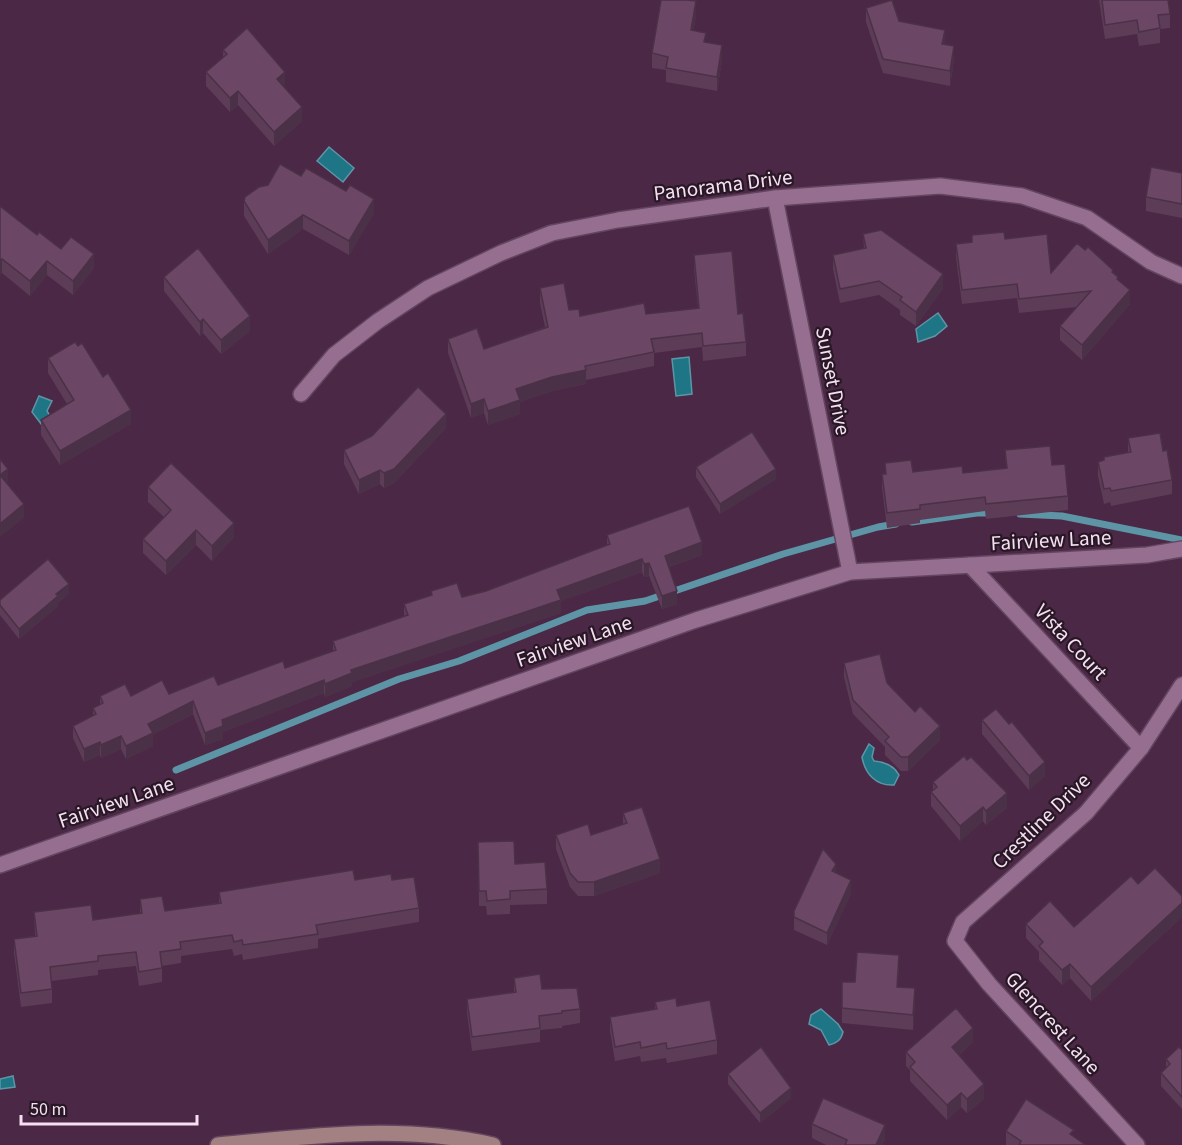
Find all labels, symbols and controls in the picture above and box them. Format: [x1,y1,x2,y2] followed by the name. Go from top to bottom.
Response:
[652,162,794,208] street label: Panorama Drive
[808,324,858,438] street label: Sunset Drive
[990,522,1112,558] street label: Fairview Lane
[1028,597,1114,687] street label: Vista Court
[512,607,636,675] street label: Fairview Lane
[985,766,1097,876] street label: Crestline Drive
[54,768,178,836] street label: Fairview Lane
[998,965,1108,1081] street label: Glencrest Lane
[21,1088,196,1126] scale bar
[30,1097,66,1122] text: 50 m

